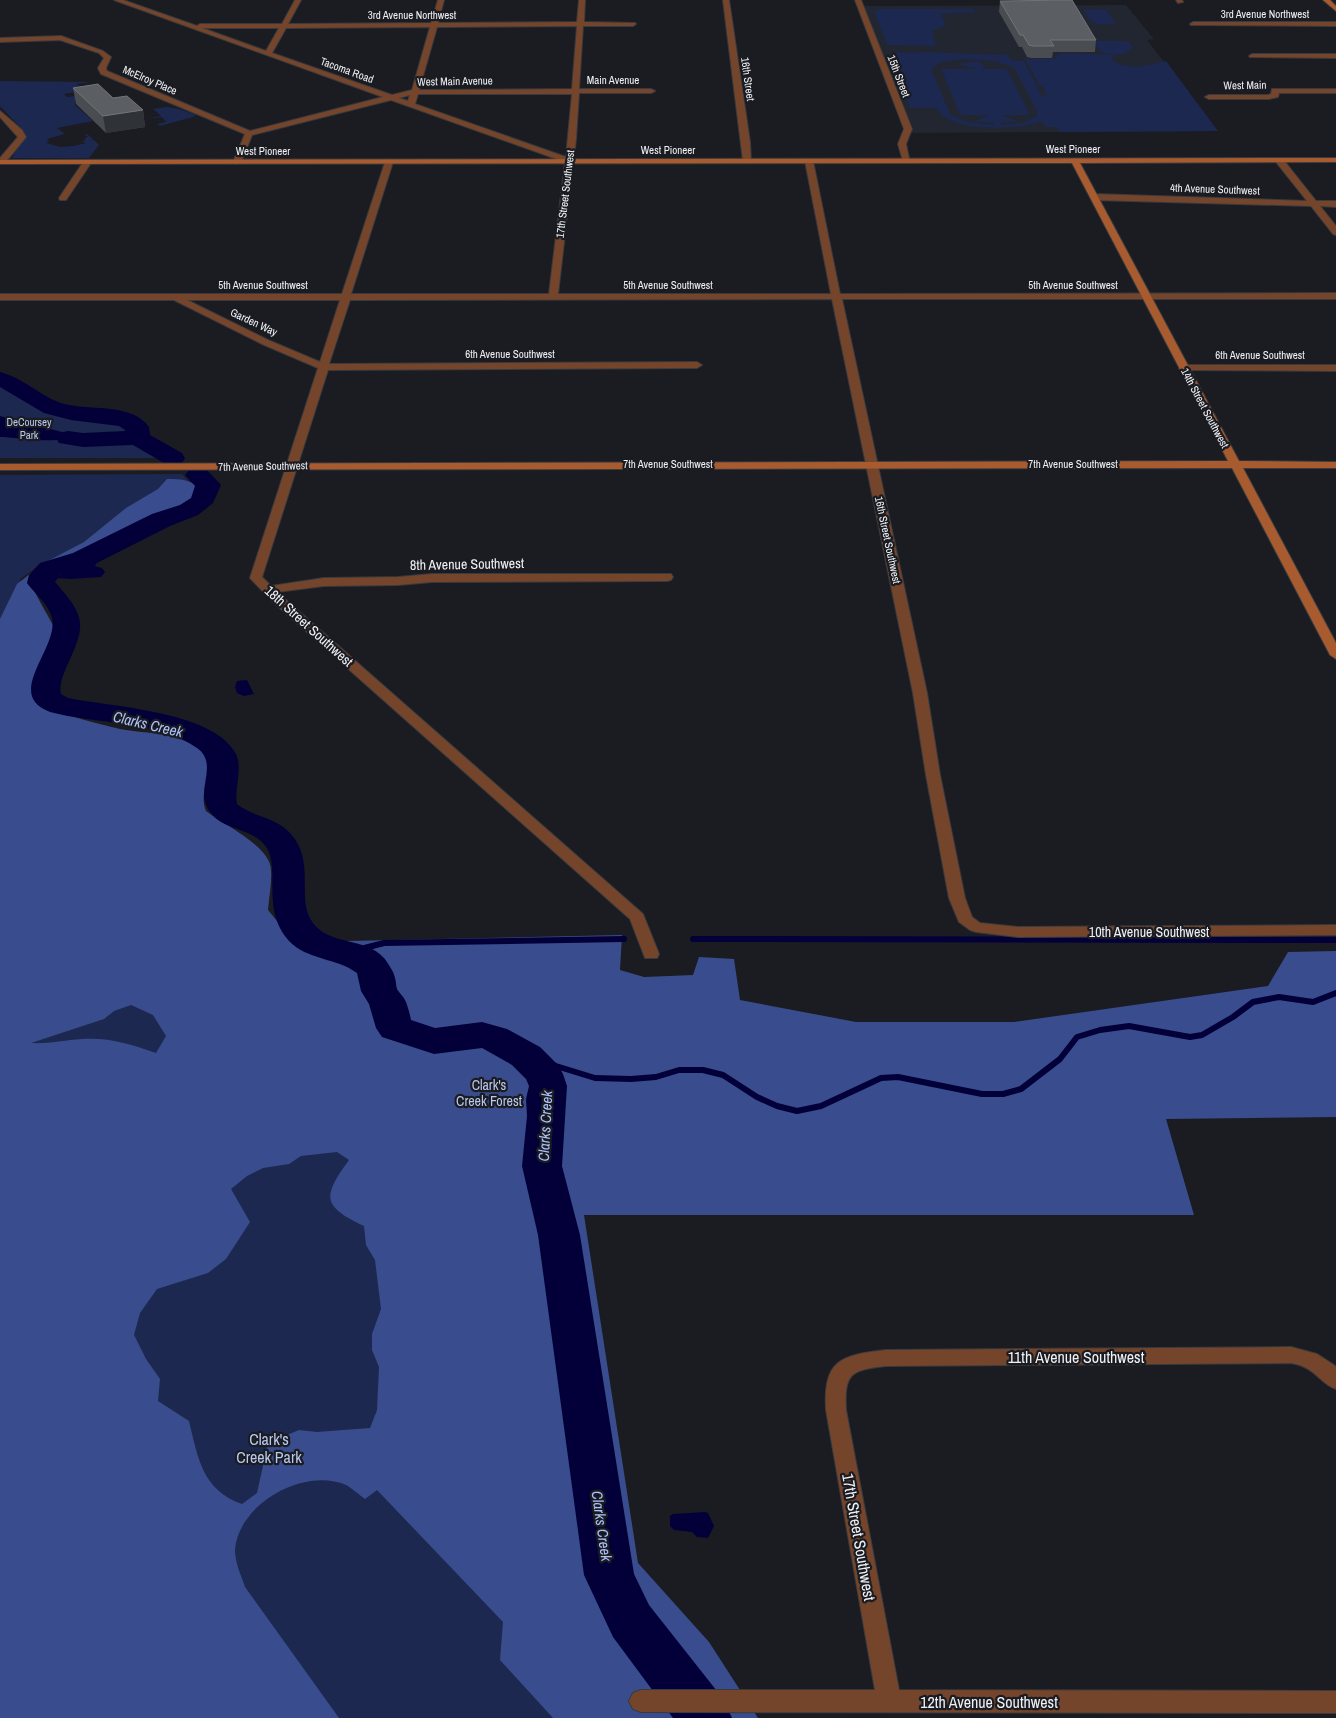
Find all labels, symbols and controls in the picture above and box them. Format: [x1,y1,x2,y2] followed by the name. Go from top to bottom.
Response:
[1221,7,1310,21] street label: 3rd Avenue Northwest
[368,8,457,22] street label: 3rd Avenue Northwest
[885,53,914,100] street label: 15th Street
[318,54,376,86] street label: Tacoma Road
[738,56,758,102] street label: 16th Street
[121,62,179,98] street label: McElroy Place
[417,73,493,89] street label: West Main Avenue
[587,73,639,87] street label: Main Avenue
[1223,78,1267,92] street label: West Main
[1046,142,1100,156] street label: West Pioneer
[641,143,695,157] street label: West Pioneer
[236,144,290,158] street label: West Pioneer
[553,149,577,239] street label: 17th Street Southwest
[1170,180,1261,198] street label: 4th Avenue Southwest
[218,278,308,292] street label: 5th Avenue Southwest
[623,278,713,292] street label: 5th Avenue Southwest
[1028,278,1118,292] street label: 5th Avenue Southwest
[228,305,280,339] street label: Garden Way
[465,347,555,361] street label: 6th Avenue Southwest
[1215,348,1305,362] street label: 6th Avenue Southwest
[1178,366,1232,451] street label: 14th Street Southwest
[6,415,52,442] park label: DeCoursey Park
[623,457,713,471] street label: 7th Avenue Southwest
[1028,457,1118,471] street label: 7th Avenue Southwest
[218,458,308,474] street label: 7th Avenue Southwest
[872,495,904,585] street label: 16th Street Southwest
[410,554,524,574] street label: 8th Avenue Southwest
[261,582,357,670] street label: 18th Street Southwest
[111,706,186,742] water label: Clarks Creek
[1089,923,1209,941] street label: 10th Avenue Southwest
[456,1076,522,1110] park label: Clark's Creek Forest
[533,1089,557,1162] water label: Clarks Creek
[1008,1346,1145,1368] street label: 11th Avenue Southwest
[236,1428,302,1468] park label: Clark's Creek Park
[837,1472,881,1603] street label: 17th Street Southwest
[587,1489,617,1563] water label: Clarks Creek
[920,1691,1058,1713] street label: 12th Avenue Southwest

